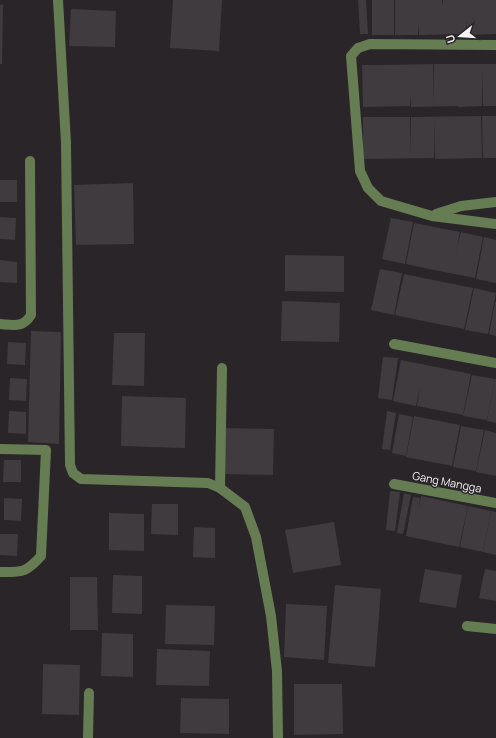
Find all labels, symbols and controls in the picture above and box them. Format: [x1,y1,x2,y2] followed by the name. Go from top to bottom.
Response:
[440,16,480,56] north arrow
[442,33,458,45] text: U
[411,467,483,496] street label: Gang Mangga

